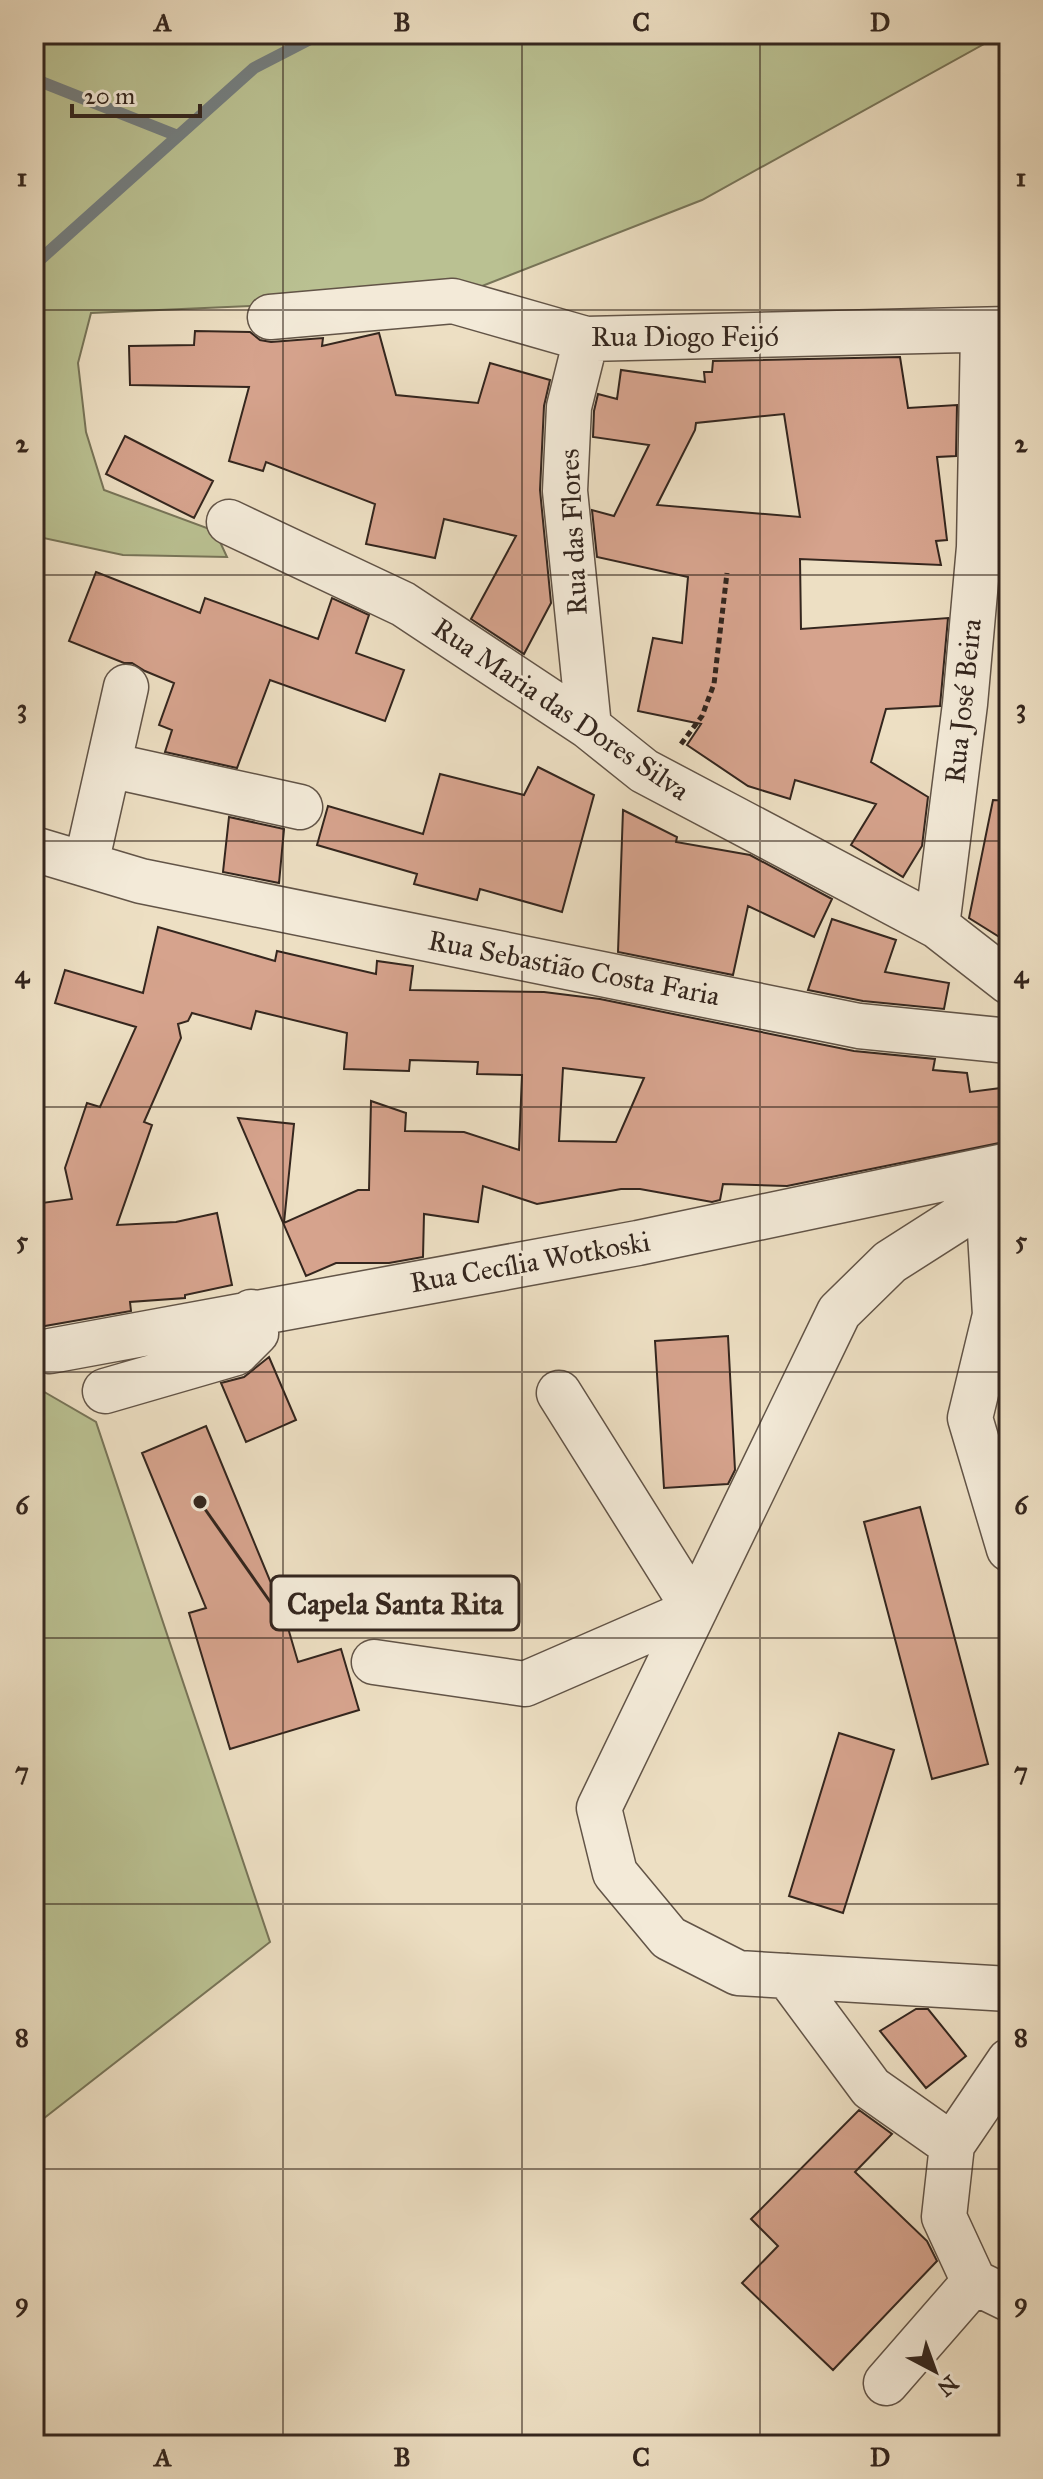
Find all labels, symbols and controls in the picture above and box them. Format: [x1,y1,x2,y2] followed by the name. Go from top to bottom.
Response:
[152,6,172,38] text: A
[393,6,411,38] text: B
[632,6,650,38] text: C
[870,6,890,38] text: D
[72,68,200,118] scale bar
[84,81,135,111] text: 20 m
[17,161,27,193] text: 1
[1016,161,1026,193] text: 1
[591,319,779,354] street label: Rua Diogo Feijó
[16,427,30,459] text: 2
[1015,427,1029,459] text: 2
[551,448,595,616] street label: Rua das Flores
[426,610,696,808] street label: Rua Maria das Dores Silva
[937,617,989,785] street label: Rua José Beira
[17,692,27,724] text: 3
[1016,692,1026,724] text: 3
[425,923,723,1013] street label: Rua Sebastião Costa Faria
[15,958,31,990] text: 4
[1014,958,1030,990] text: 4
[16,1224,29,1256] text: 5
[407,1224,653,1300] street label: Rua Cecília Wotkoski
[1015,1224,1028,1256] text: 5
[15,1489,30,1521] text: 6
[1014,1489,1029,1521] text: 6
[271,1576,519,1630] callout: Capela Santa Rita
[287,1586,504,1622] text: Capela Santa Rita
[15,1755,29,1787] text: 7
[1014,1755,1028,1787] text: 7
[15,2021,29,2053] text: 8
[1014,2021,1028,2053] text: 8
[15,2286,29,2318] text: 9
[1014,2286,1028,2318] text: 9
[895,2331,975,2411] north arrow
[932,2369,964,2402] text: N
[152,2441,172,2473] text: A
[393,2441,411,2473] text: B
[632,2441,650,2473] text: C
[870,2441,890,2473] text: D

